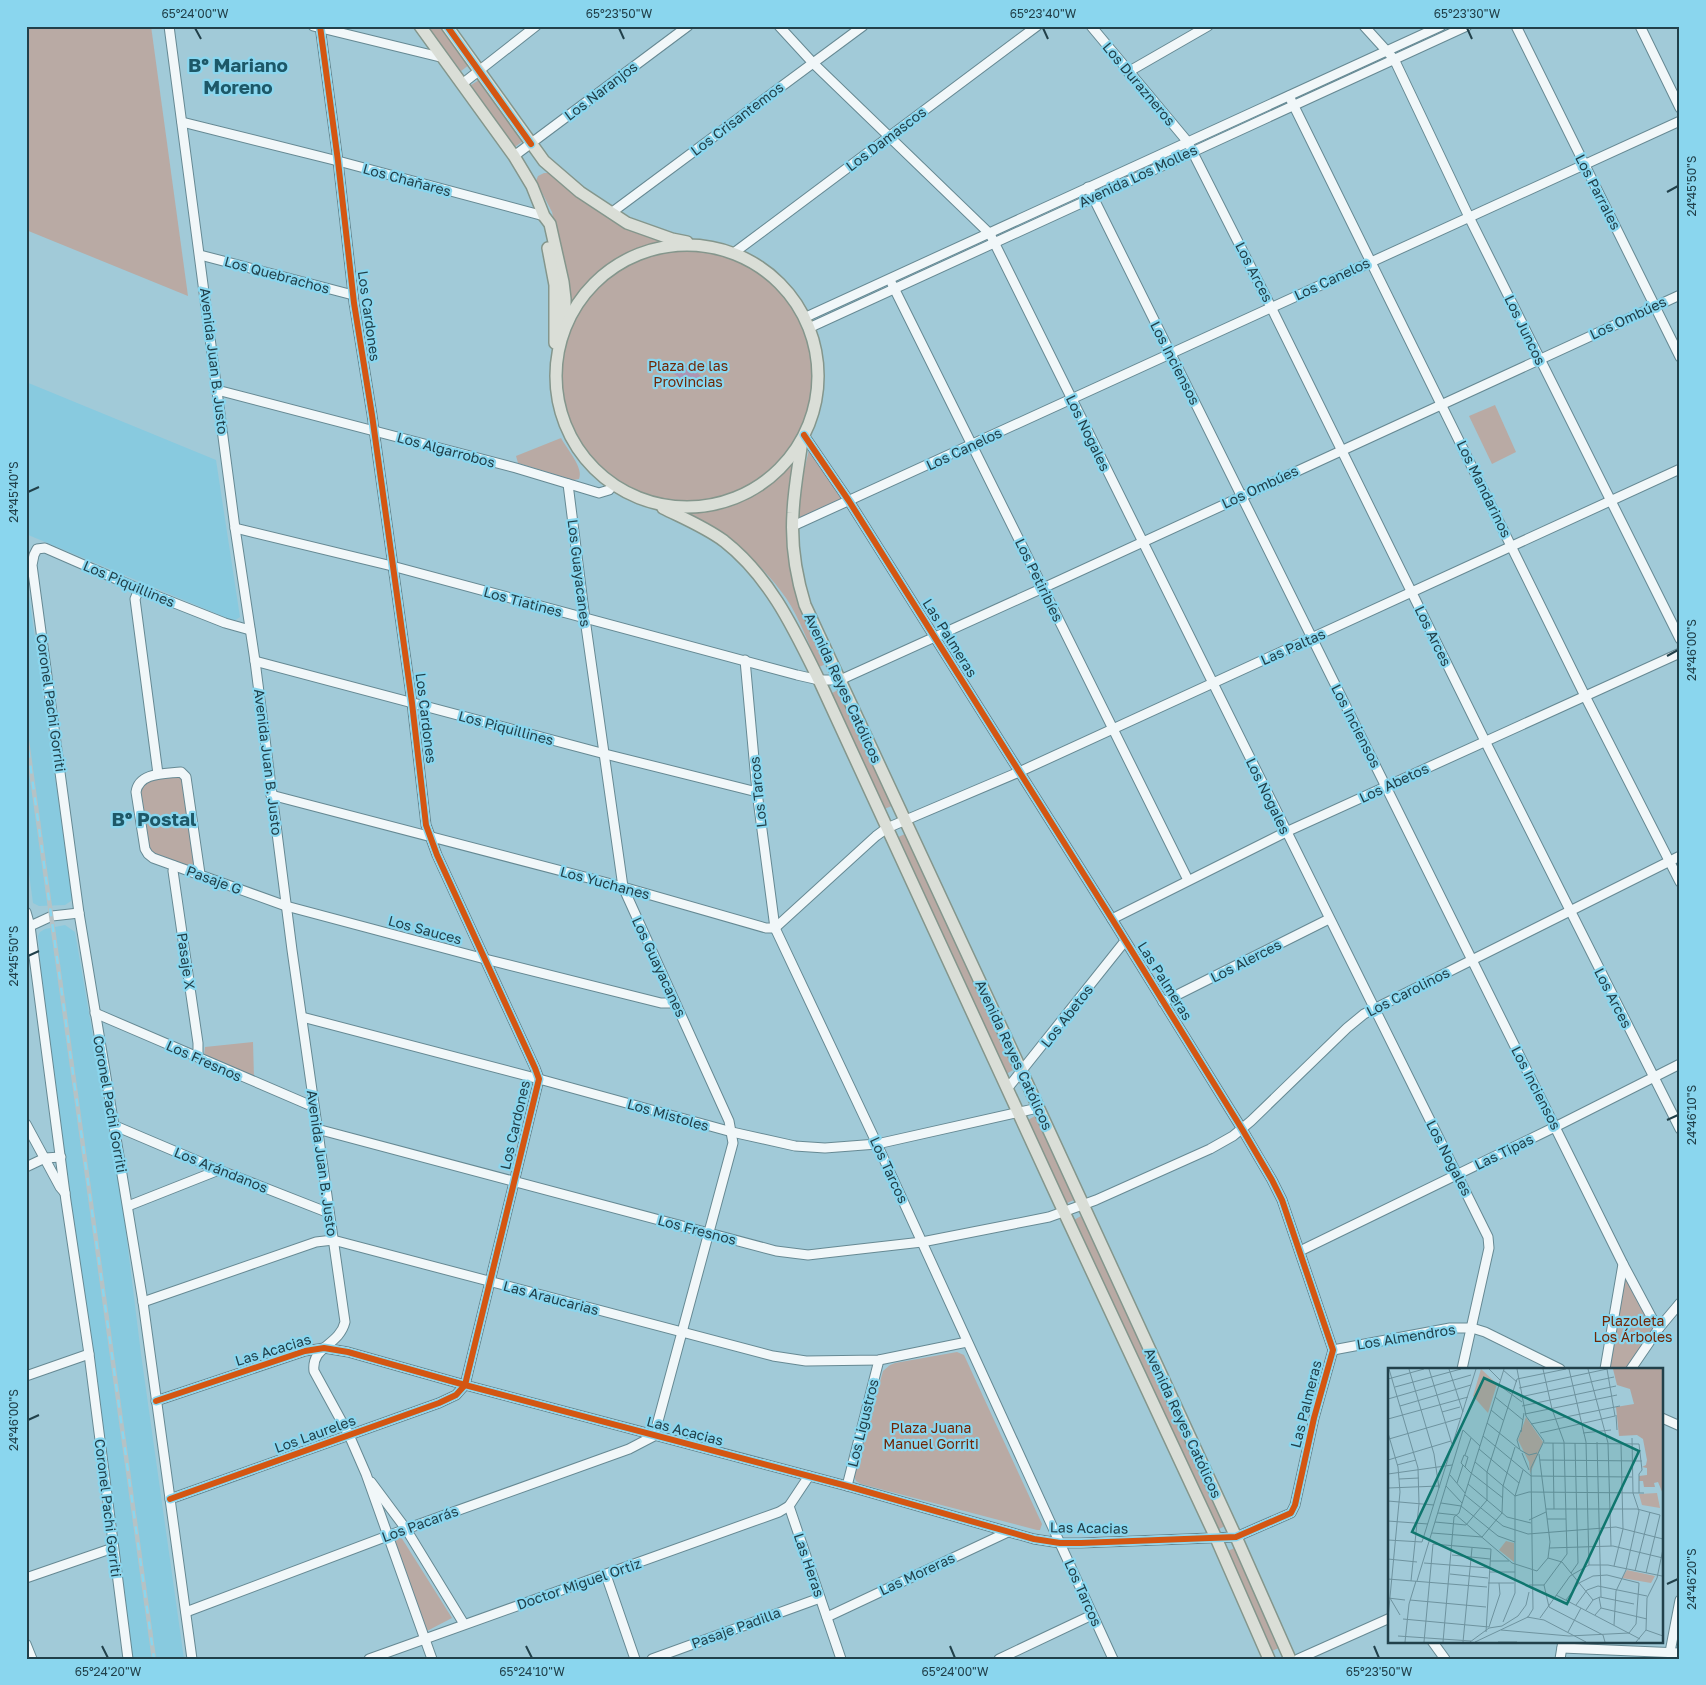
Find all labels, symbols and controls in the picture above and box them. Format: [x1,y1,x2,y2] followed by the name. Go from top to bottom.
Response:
[161,6,229,21] text: 65°24'00"W
[586,6,653,21] text: 65°23'50"W
[1010,6,1077,21] text: 65°23'40"W
[1434,6,1501,21] text: 65°23'30"W
[1100,39,1179,129] street label: Los Durazneros
[188,53,288,98] district label: Bº Mariano Moreno
[561,58,641,124] street label: Los Naranjos
[687,78,786,159] street label: Los Crisantemos
[842,103,929,174] street label: Los Damascos
[1076,141,1200,210] street label: Avenida Los Molles
[1572,151,1625,232] street label: Los Parrales
[1684,155,1699,216] text: 24°45'50"S
[361,160,453,199] street label: Los Chañares
[1232,239,1277,305] street label: Los Arces
[223,252,331,297] street label: Los Quebrachos
[1291,254,1372,303] street label: Los Canelos
[355,270,384,362] street label: Los Cardones
[197,287,232,435] street label: Avenida Juan B. Justo
[1501,292,1550,367] street label: Los Juncos
[1587,292,1669,343] street label: Los Ombúes
[1147,318,1204,407] street label: Los Inciensos
[648,357,728,390] park label: Plaza de las Provincias
[1063,392,1114,474] street label: Los Nogales
[923,424,1004,473] street label: Los Canelos
[395,428,497,471] street label: Los Algarrobos
[1454,437,1515,540] street label: Los Mandarinos
[6,461,21,523] text: 24°45'40"S
[1219,461,1301,512] street label: Los Ombúes
[564,518,595,628] street label: Los Guayacanes
[1012,535,1067,624] street label: Los Petiribíes
[81,557,178,610] street label: Los Piquillines
[482,583,564,620] street label: Los Tiatines
[919,595,981,680] street label: Las Palmeras
[1412,603,1455,669] street label: Los Arces
[801,610,886,765] street label: Avenida Reyes Católicos
[1684,619,1699,681] text: 24°46'00"S
[1258,625,1328,668] street label: Las Paltas
[33,633,70,773] street label: Coronel Pachi Gorriti
[413,672,440,764] street label: Los Cardones
[1328,681,1385,770] street label: Los Inciensos
[251,688,286,836] street label: Avenida Juan B. Justo
[457,707,556,748] street label: Los Piquillines
[1243,755,1294,837] street label: Los Nogales
[745,756,770,828] street label: Los Tarcos
[1356,759,1431,806] street label: Los Abetos
[112,807,196,830] district label: Bº Postal
[184,862,244,897] street label: Pasaje G
[558,862,652,903] street label: Los Yuchanes
[386,912,464,948] street label: Los Sauces
[629,914,690,1019] street label: Los Guayacanes
[6,925,21,986] text: 24°45'50"S
[174,932,199,990] street label: Pasaje X
[1208,935,1284,986] street label: Los Alerces
[1134,938,1196,1023] street label: Las Palmeras
[1363,963,1452,1020] street label: Los Carolinos
[1591,965,1636,1031] street label: Los Arces
[972,977,1057,1132] street label: Avenida Reyes Católicos
[1037,981,1096,1050] street label: Los Abetos
[90,1034,131,1174] street label: Coronel Pachi Gorriti
[164,1036,245,1085] street label: Los Fresnos
[1508,1043,1565,1132] street label: Los Inciensos
[496,1079,533,1171] street label: Los Cardones
[1684,1085,1699,1145] text: 24°46'10"S
[304,1089,341,1237] street label: Avenida Juan B. Justo
[625,1095,711,1134] street label: Los Mistoles
[1423,1117,1476,1198] street label: Los Nogales
[1472,1130,1536,1173] street label: Las Tipas
[867,1134,912,1206] street label: Los Tarcos
[172,1143,270,1196] street label: Los Arándanos
[656,1211,738,1248] street label: Los Fresnos
[502,1277,601,1318] street label: Las Araucarias
[1594,1312,1672,1345] park label: Plazoleta Los Árboles
[1355,1320,1456,1353] street label: Los Almendros
[233,1330,313,1369] street label: Las Acacias
[1141,1345,1226,1500] street label: Avenida Reyes Católicos
[1286,1358,1325,1449] street label: Las Palmeras
[1388,1368,1664,1642] inset map
[843,1377,882,1469] street label: Los Ligustros
[6,1389,21,1451] text: 24°46'00"S
[272,1411,358,1456] street label: Los Laureles
[645,1412,725,1449] street label: Las Acacias
[883,1419,979,1452] park label: Plaza Juana Manuel Gorriti
[92,1438,125,1578] street label: Coronel Pachi Gorriti
[379,1502,460,1545] street label: Los Pacarás
[1050,1518,1128,1537] street label: Las Acacias
[791,1531,828,1599] street label: Las Heras
[1684,1548,1699,1610] text: 24°46'20"S
[876,1549,957,1598] street label: Las Moreras
[514,1554,643,1613] street label: Doctor Miguel Ortiz
[1061,1557,1106,1629] street label: Los Tarcos
[689,1603,783,1652] street label: Pasaje Padilla
[75,1664,142,1679] text: 65°24'20"W
[499,1664,565,1679] text: 65°24'10"W
[921,1664,989,1679] text: 65°24'00"W
[1346,1664,1413,1679] text: 65°23'50"W

